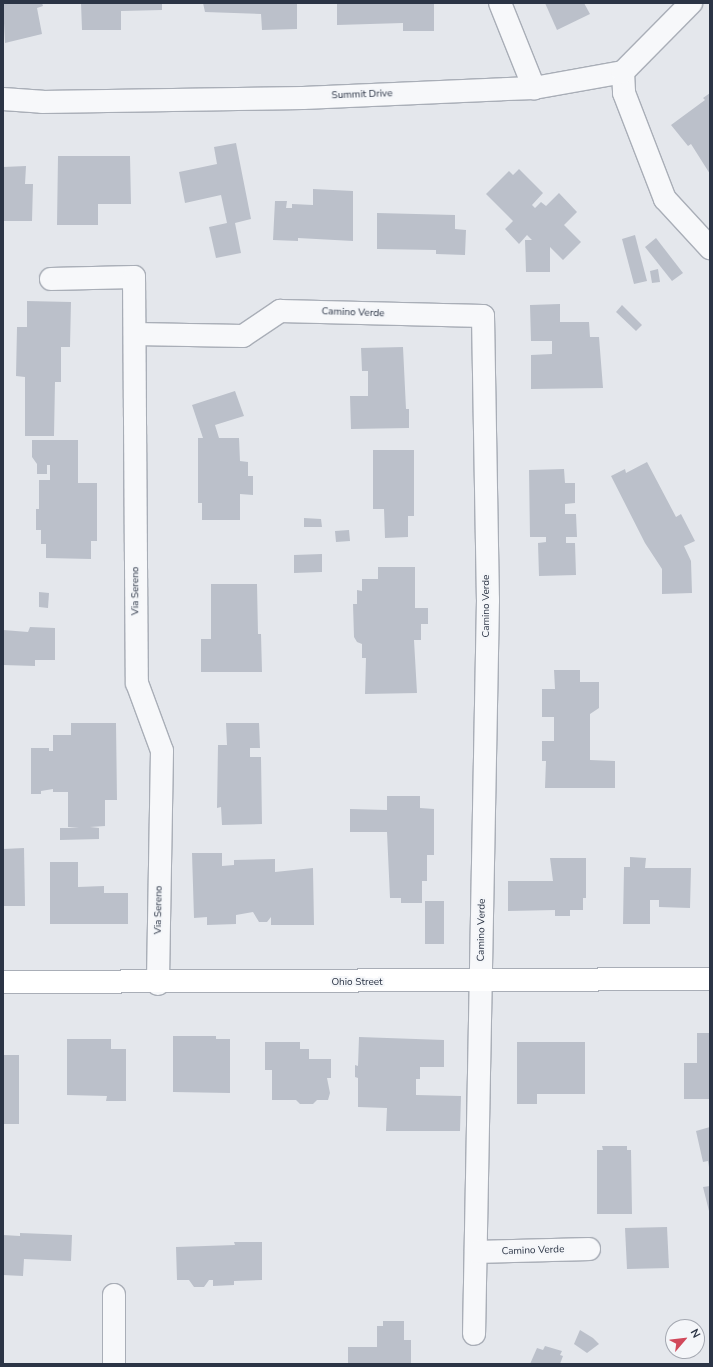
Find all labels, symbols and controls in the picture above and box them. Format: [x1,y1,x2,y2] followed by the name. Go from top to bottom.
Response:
[331,88,393,102] street label: Summit Drive
[321,306,385,320] street label: Camino Verde
[130,567,142,615] street label: Via Sereno
[481,575,493,637] street label: Camino Verde
[153,886,165,934] street label: Via Sereno
[475,898,489,962] street label: Camino Verde
[331,977,383,989] street label: Ohio Street
[501,1244,565,1258] street label: Camino Verde
[665,1319,705,1359] north arrow
[687,1326,704,1341] text: N

